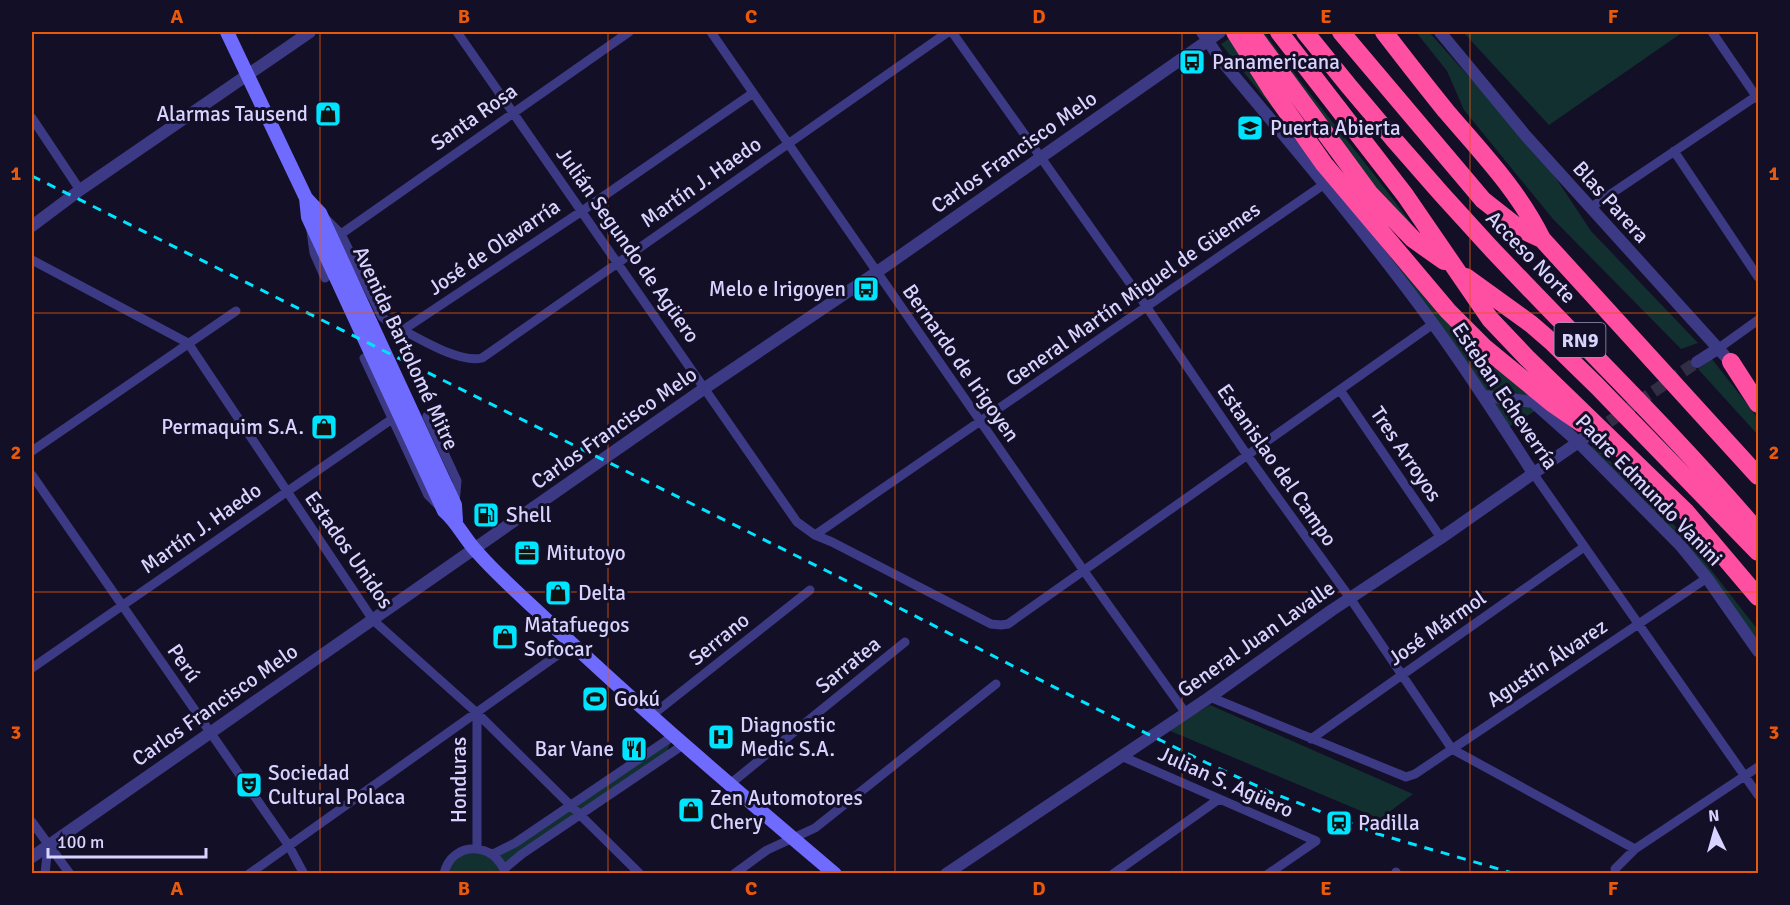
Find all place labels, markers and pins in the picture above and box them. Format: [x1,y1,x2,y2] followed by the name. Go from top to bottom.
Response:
[1177,47,1207,77] bus stop icon: Panamericana
[1212,49,1340,75] place label: Panamericana
[313,99,343,129] shop icon: Alarmas Tausend
[156,101,308,127] place label: Alarmas Tausend
[1235,113,1265,143] school or university icon: Puerta Abierta
[1270,115,1401,141] place label: Puerta Abierta
[851,274,881,304] bus stop icon: Melo e Irigoyen
[709,276,846,302] place label: Melo e Irigoyen
[309,412,339,442] shop icon: Permaquim S.A.
[161,414,304,440] place label: Permaquim S.A.
[471,500,501,530] fuel station icon: Shell
[506,502,552,528] place label: Shell
[512,538,542,568] office icon: Mitutoyo
[546,540,626,566] place label: Mitutoyo
[543,578,573,608] shop icon: Delta
[578,580,626,606] place label: Delta
[524,612,630,662] place label: Matafuegos Sofocar
[490,622,520,652] shop icon: Matafuegos Sofocar
[580,684,610,714] sports icon: Gokú
[614,686,660,712] place label: Gokú
[740,712,836,762] place label: Diagnostic Medic S.A.
[706,722,736,752] hospital icon: Diagnostic Medic S.A.
[619,734,649,764] restaurant icon: Bar Vane
[534,736,614,762] place label: Bar Vane
[268,760,405,810] place label: Sociedad Cultural Polaca
[234,770,264,800] theatre icon: Sociedad Cultural Polaca
[710,785,863,835] place label: Zen Automotores Chery
[676,795,706,825] shop icon: Zen Automotores Chery
[1324,808,1354,838] station icon: Padilla
[1358,810,1420,836] place label: Padilla

